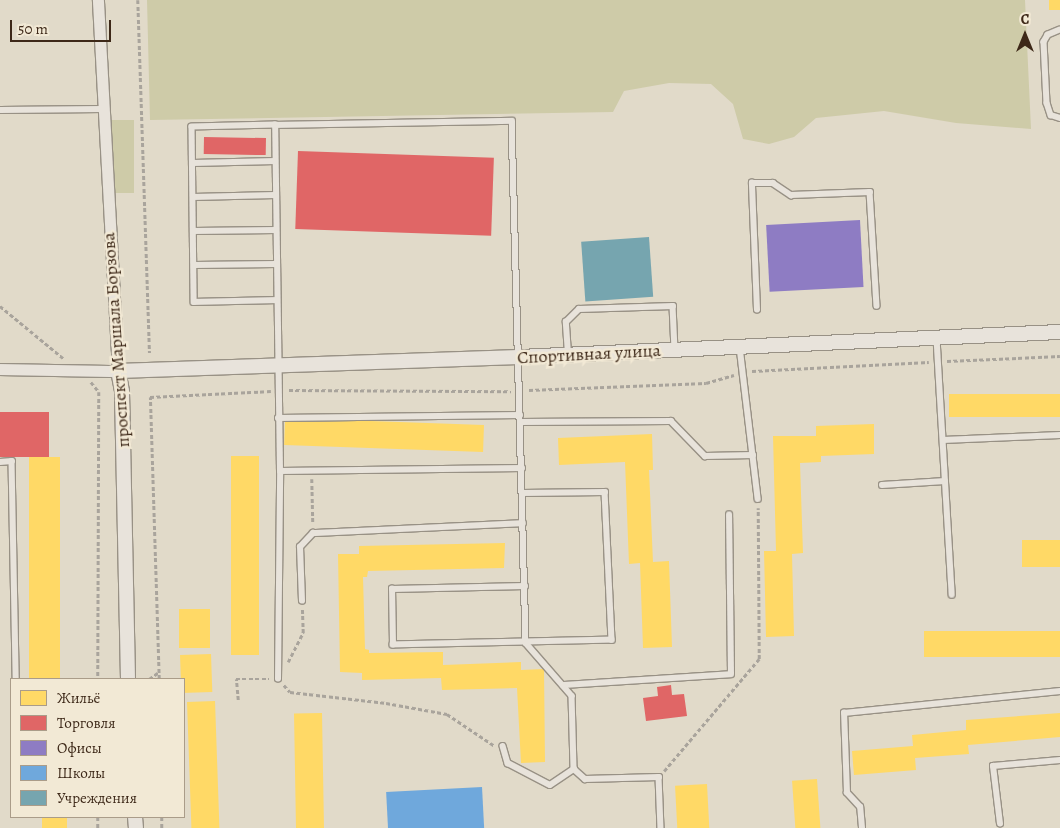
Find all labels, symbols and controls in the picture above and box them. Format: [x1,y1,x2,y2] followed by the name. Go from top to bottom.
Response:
[12,10,114,42] scale bar
[1000,10,1050,60] north arrow
[1021,10,1029,29] text: С
[18,19,48,39] text: 50 m
[98,232,134,448] street label: проспект Маршала Борзова
[517,339,661,369] street label: Спортивная улица
[10,678,185,818] legend
[57,688,100,708] text: Жильё
[57,713,115,733] text: Торговля
[57,738,102,758] text: Офисы
[57,763,105,783] text: Школы
[57,788,137,808] text: Учреждения

